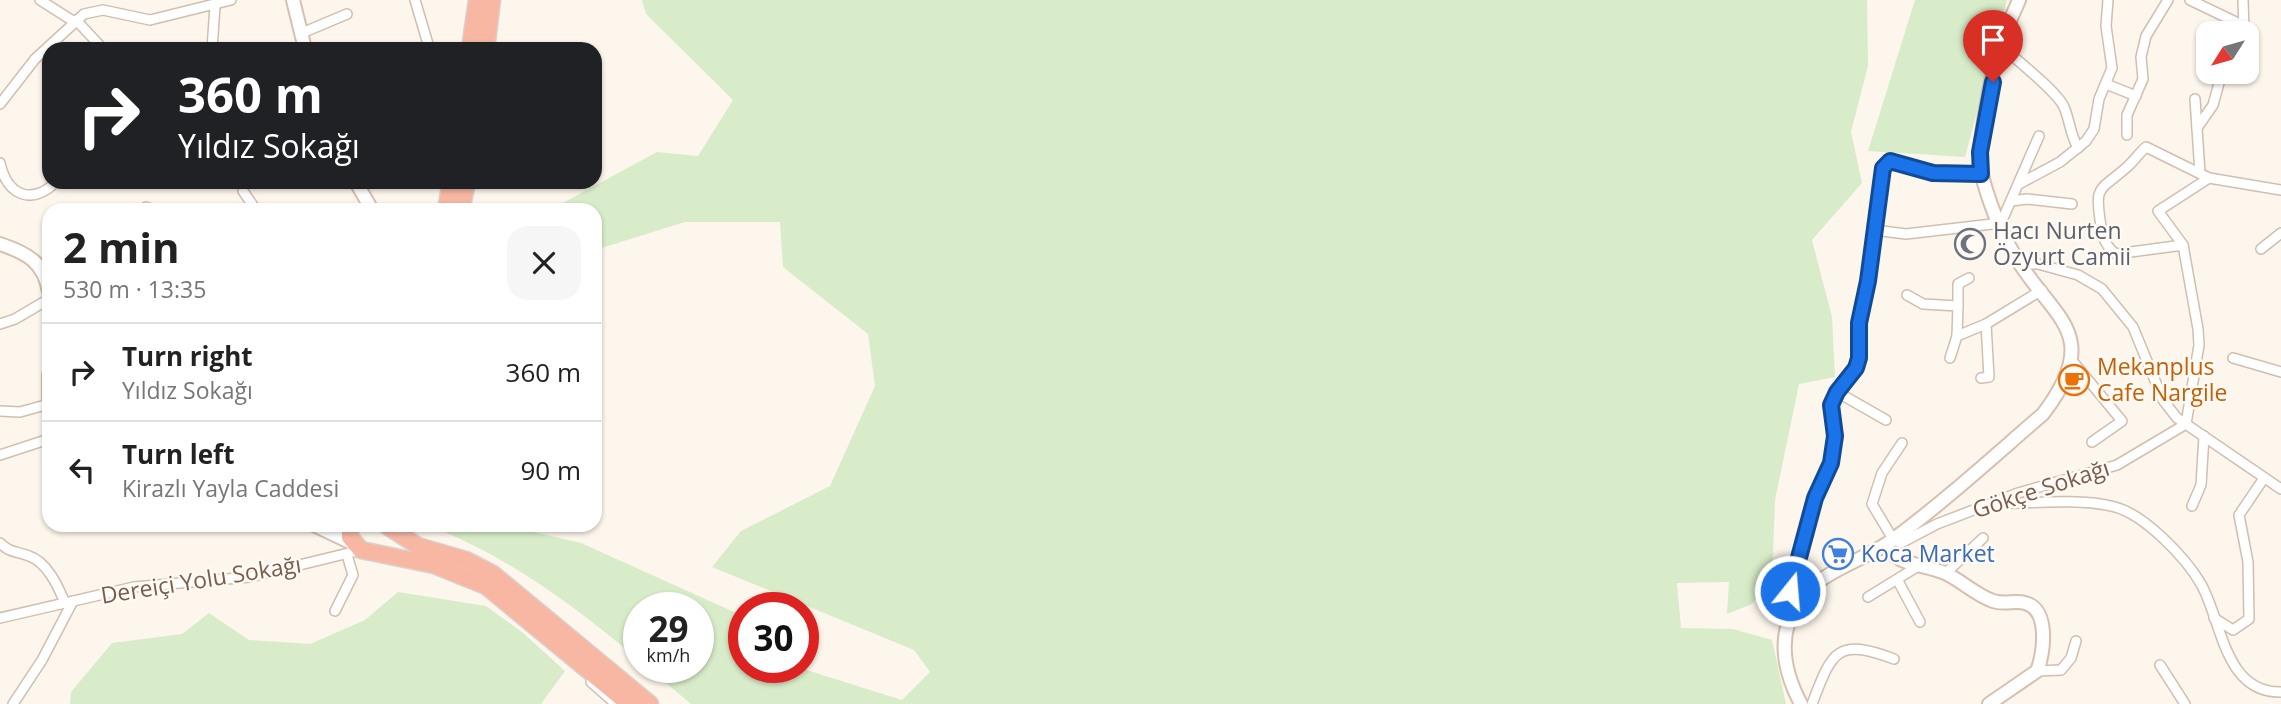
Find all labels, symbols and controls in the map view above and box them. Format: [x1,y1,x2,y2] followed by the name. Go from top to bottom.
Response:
[1963,10,2023,82] pin
[1974,21,2012,59] icon: arrive
[2196,21,2259,84] north arrow
[2196,21,2259,84] map controls
[178,61,323,127] text: 360 m
[63,70,154,161] icon: right
[178,124,360,167] text: Yıldız Sokağı
[1993,214,2131,272] place label: Hacı Nurten Özyurt Camii
[63,218,180,275] text: 2 min
[507,226,581,300] button: close
[1953,227,1987,261] mosque icon: Hacı Nurten Özyurt Camii
[63,273,206,305] text: 530 m · 13:35
[122,338,253,374] text: Turn right
[2097,350,2227,408] place label: Mekanplus Cafe Nargile
[63,353,101,391] icon: right
[506,354,581,390] text: 360 m
[2057,363,2091,397] cafe icon: Mekanplus Cafe Nargile
[122,374,253,406] text: Yıldız Sokağı
[122,436,234,472] text: Turn left
[63,451,101,489] icon: left
[1968,451,2113,525] street label: Gökçe Sokağı
[520,452,581,488] text: 90 m
[122,472,339,504] text: Kirazlı Yayla Caddesi
[1821,537,1855,571] supermarket icon: Koca Market
[1861,537,1995,569] place label: Koca Market
[98,547,303,611] street label: Dereiçi Yolu Sokağı
[1753,554,1827,628] position arrow
[728,592,819,683] speed limit sign: 30
[648,605,689,652] text: 29
[647,643,690,667] text: km/h

